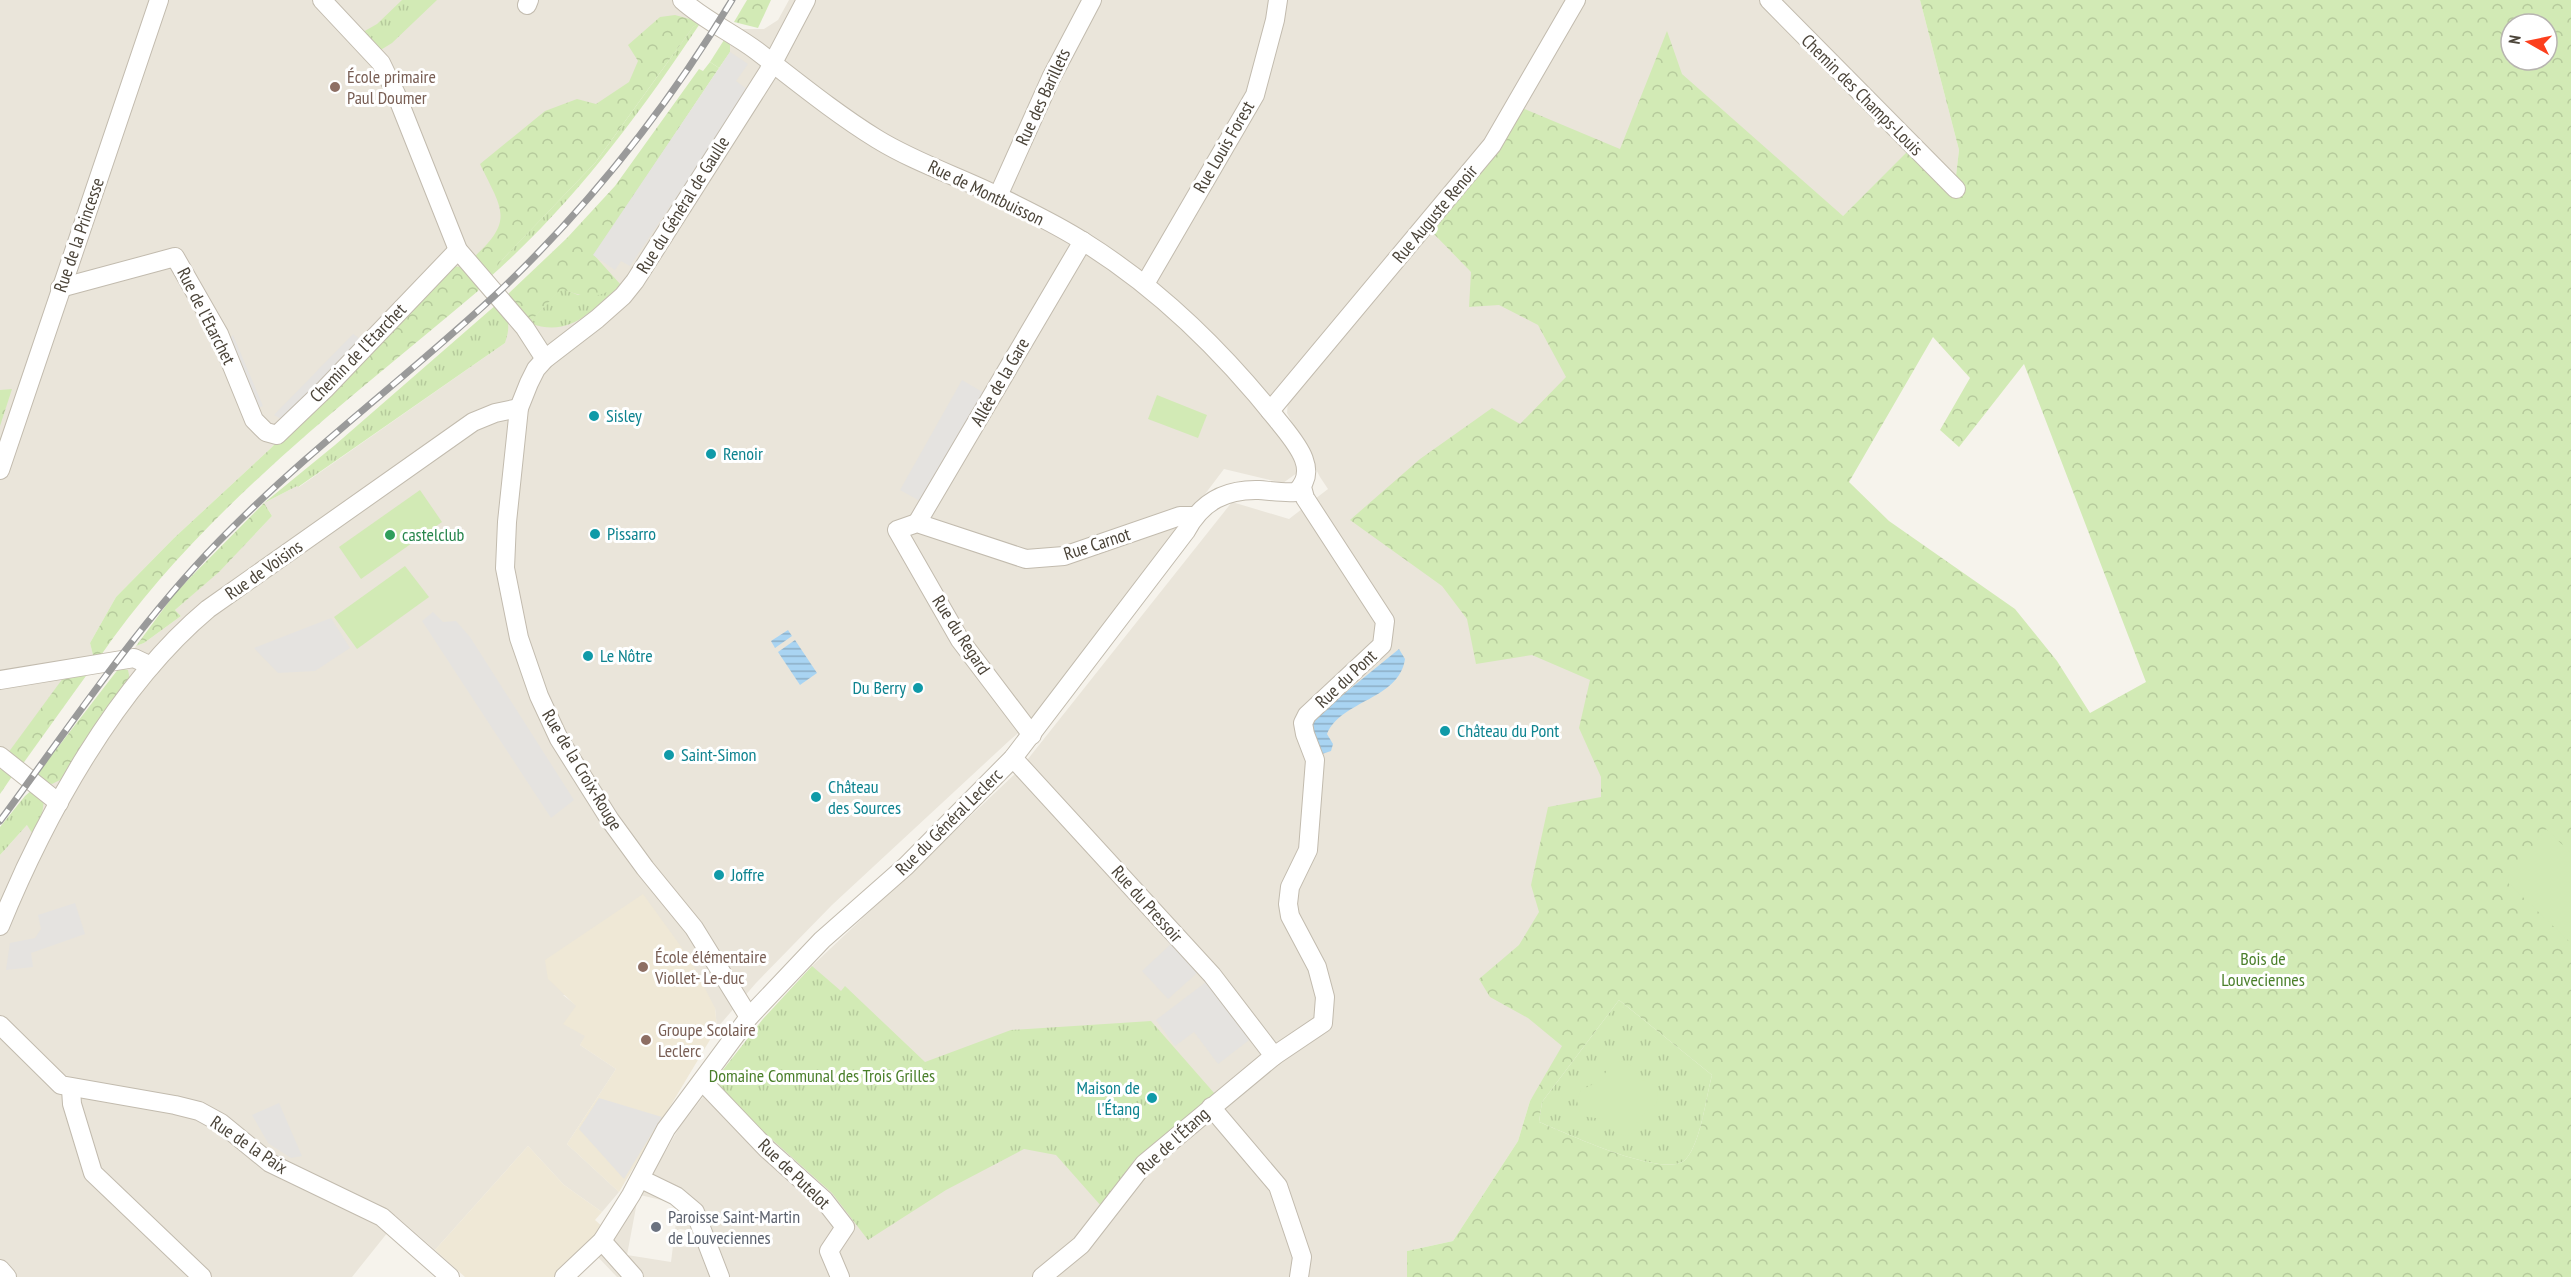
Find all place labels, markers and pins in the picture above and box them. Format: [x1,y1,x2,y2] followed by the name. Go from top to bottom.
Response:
[347,65,436,109] place label: École primaire Paul Doumer
[328,80,342,94] marker: École primaire Paul Doumer
[606,404,642,427] place label: Sisley
[587,409,601,423] marker: Sisley
[723,442,763,465] place label: Renoir
[704,447,718,461] marker: Renoir
[607,522,656,545] place label: Pissarro
[402,523,465,546] place label: castelclub
[588,527,602,541] marker: Pissarro
[383,528,397,542] marker: castelclub
[600,644,653,667] place label: Le Nôtre
[581,649,595,663] marker: Le Nôtre
[852,676,906,699] place label: Du Berry
[911,681,925,695] marker: Du Berry
[1457,719,1559,742] place label: Château du Pont
[1438,724,1452,738] marker: Château du Pont
[681,743,757,766] place label: Saint-Simon
[662,748,676,762] marker: Saint-Simon
[828,775,901,819] place label: Château des Sources
[809,790,823,804] marker: Château des Sources
[730,863,765,886] place label: Joffre
[712,868,726,882] marker: Joffre
[654,945,767,989] place label: École élémentaire Viollet- Le-duc
[636,960,650,974] marker: École élémentaire Viollet- Le-duc
[658,1018,756,1062] place label: Groupe Scolaire Leclerc
[639,1033,653,1047] marker: Groupe Scolaire Leclerc
[1077,1076,1140,1120] place label: Maison de l'Étang
[1145,1091,1159,1105] marker: Maison de l'Étang
[668,1205,800,1249] place label: Paroisse Saint-Martin de Louveciennes
[649,1220,663,1234] marker: Paroisse Saint-Martin de Louveciennes

